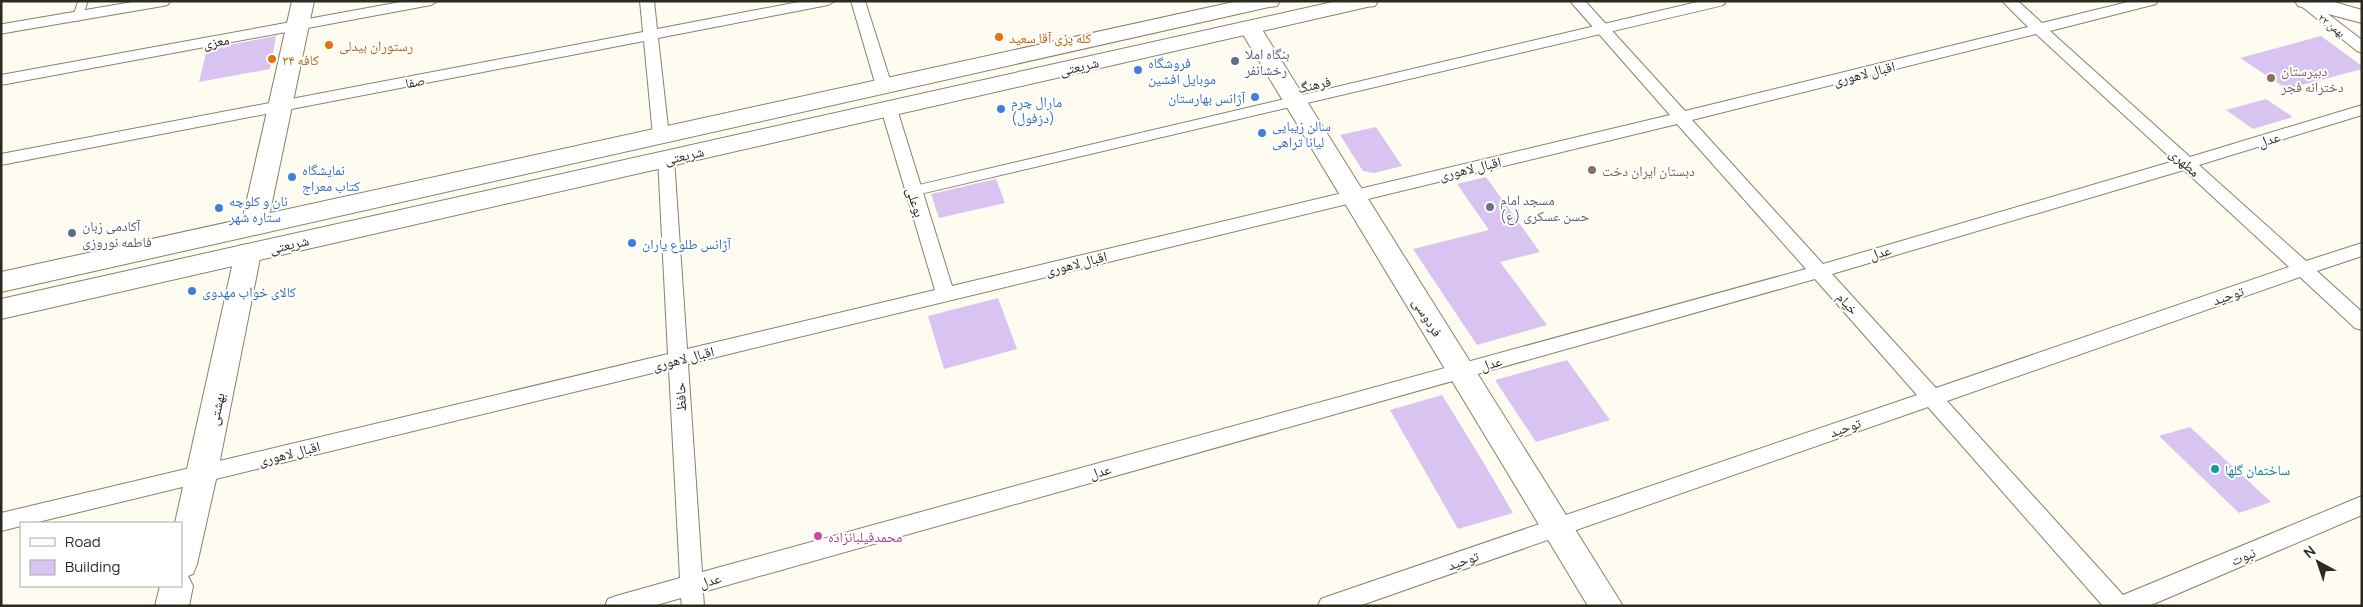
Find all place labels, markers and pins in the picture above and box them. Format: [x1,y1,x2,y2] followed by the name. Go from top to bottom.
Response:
[1009,28,1092,47] place label: کله پزی آقا سعید
[993,31,1005,43] marker: کله پزی آقا سعید
[339,36,413,55] place label: رستوران بیدلی
[323,39,335,51] marker: رستوران بیدلی
[1244,44,1290,79] place label: بنگاه املا رخشانفر
[282,50,319,69] place label: کافه ۲۴
[266,53,278,65] marker: کافه ۲۴
[1148,53,1216,88] place label: فروشگاه موبایل افشین
[1229,55,1241,67] marker: بنگاه املا رخشانفر
[2280,61,2344,96] place label: دبیرستان دخترانه فجر
[1132,64,1144,76] marker: فروشگاه موبایل افشین
[2265,72,2277,84] marker: دبیرستان دخترانه فجر
[1168,88,1245,107] place label: آژانس بهارستان
[1249,91,1261,103] marker: آژانس بهارستان
[1011,92,1062,127] place label: مارال چرم (دزفول)
[995,103,1007,115] marker: مارال چرم (دزفول)
[1272,116,1331,151] place label: سالن زیبایی لیانا تراهی
[1256,127,1268,139] marker: سالن زیبایی لیانا تراهی
[302,160,360,196] place label: نمایشگاه کتاب معراج
[1602,161,1695,180] place label: دبستان ایران دخت
[1586,164,1598,176] marker: دبستان ایران دخت
[286,171,298,183] marker: نمایشگاه کتاب معراج
[1500,190,1590,226] place label: مسجد امام حسن عسکری (ع)
[228,191,288,226] place label: نان و کلوچه ستاره شهر
[1484,201,1496,213] marker: مسجد امام حسن عسکری (ع)
[213,202,225,214] marker: نان و کلوچه ستاره شهر
[82,216,152,251] place label: آکادمی زبان فاطمه نوروزی
[66,227,78,239] marker: آکادمی زبان فاطمه نوروزی
[642,234,731,254] place label: آژانس طلوع یاران
[626,237,638,249] marker: آژانس طلوع یاران
[202,282,296,301] place label: کالای خواب مهدوی
[186,285,198,297] marker: کالای خواب مهدوی
[2225,460,2290,479] place label: ساختمان گلها
[2209,463,2221,475] marker: ساختمان گلها
[828,527,902,546] place label: محمدفيلبانزاده
[812,530,824,542] marker: محمدفيلبانزاده

